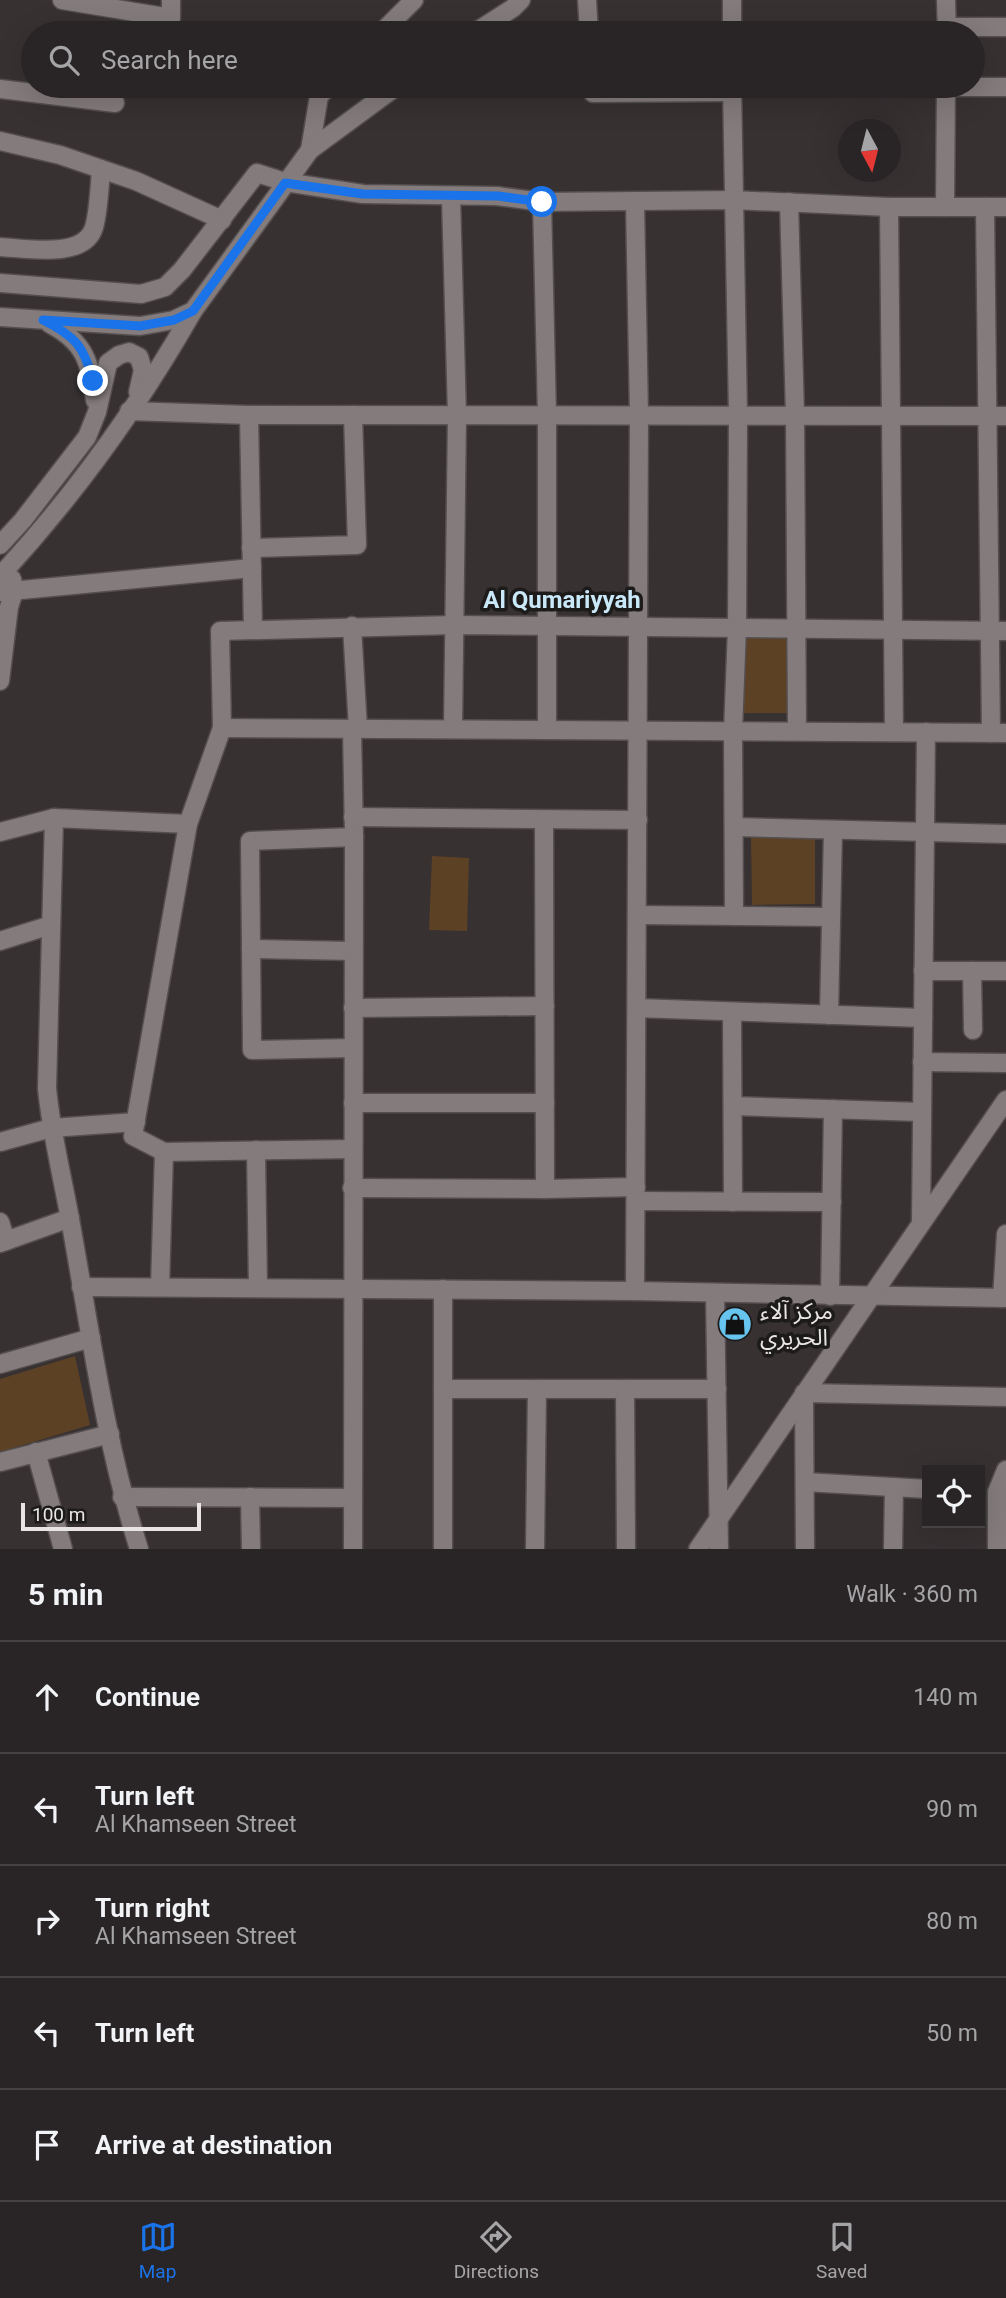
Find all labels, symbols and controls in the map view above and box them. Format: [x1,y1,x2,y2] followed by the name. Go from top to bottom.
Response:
[21,21,985,98] search box
[45,41,83,79] icon: search
[101,45,238,75] text: Search here
[838,119,901,182] north arrow
[526,186,557,217] route start
[77,365,108,396] route end
[483,586,641,614] district label: Al Qumariyyah
[760,1298,833,1354] place label: مركز آلاء الحريري
[716,1305,754,1343] shop icon: مركز آلاء الحريري
[922,1465,985,1528] map controls
[922,1465,985,1528] button: locate
[21,1500,201,1532] scale bar
[32,1503,85,1526] text: 100 m
[28,1577,103,1612] text: 5 min
[846,1581,978,1608] text: Walk · 360 m
[28,1678,66,1716] icon: ahead
[95,1682,200,1712] text: Continue
[913,1684,978,1711] text: 140 m
[95,1781,194,1811] text: Turn left
[28,1790,66,1828] icon: left
[926,1796,978,1823] text: 90 m
[95,1811,296,1838] text: Al Khamseen Street
[95,1893,210,1923] text: Turn right
[28,1902,66,1940] icon: right
[926,1908,978,1935] text: 80 m
[95,1923,296,1950] text: Al Khamseen Street
[28,2014,66,2052] icon: left
[95,2018,194,2048] text: Turn left
[926,2020,978,2047] text: 50 m
[28,2126,66,2164] icon: arrive
[95,2130,332,2160] text: Arrive at destination
[139,2218,177,2283] tab: Map
[454,2218,539,2283] tab: Directions
[816,2218,867,2283] tab: Saved

